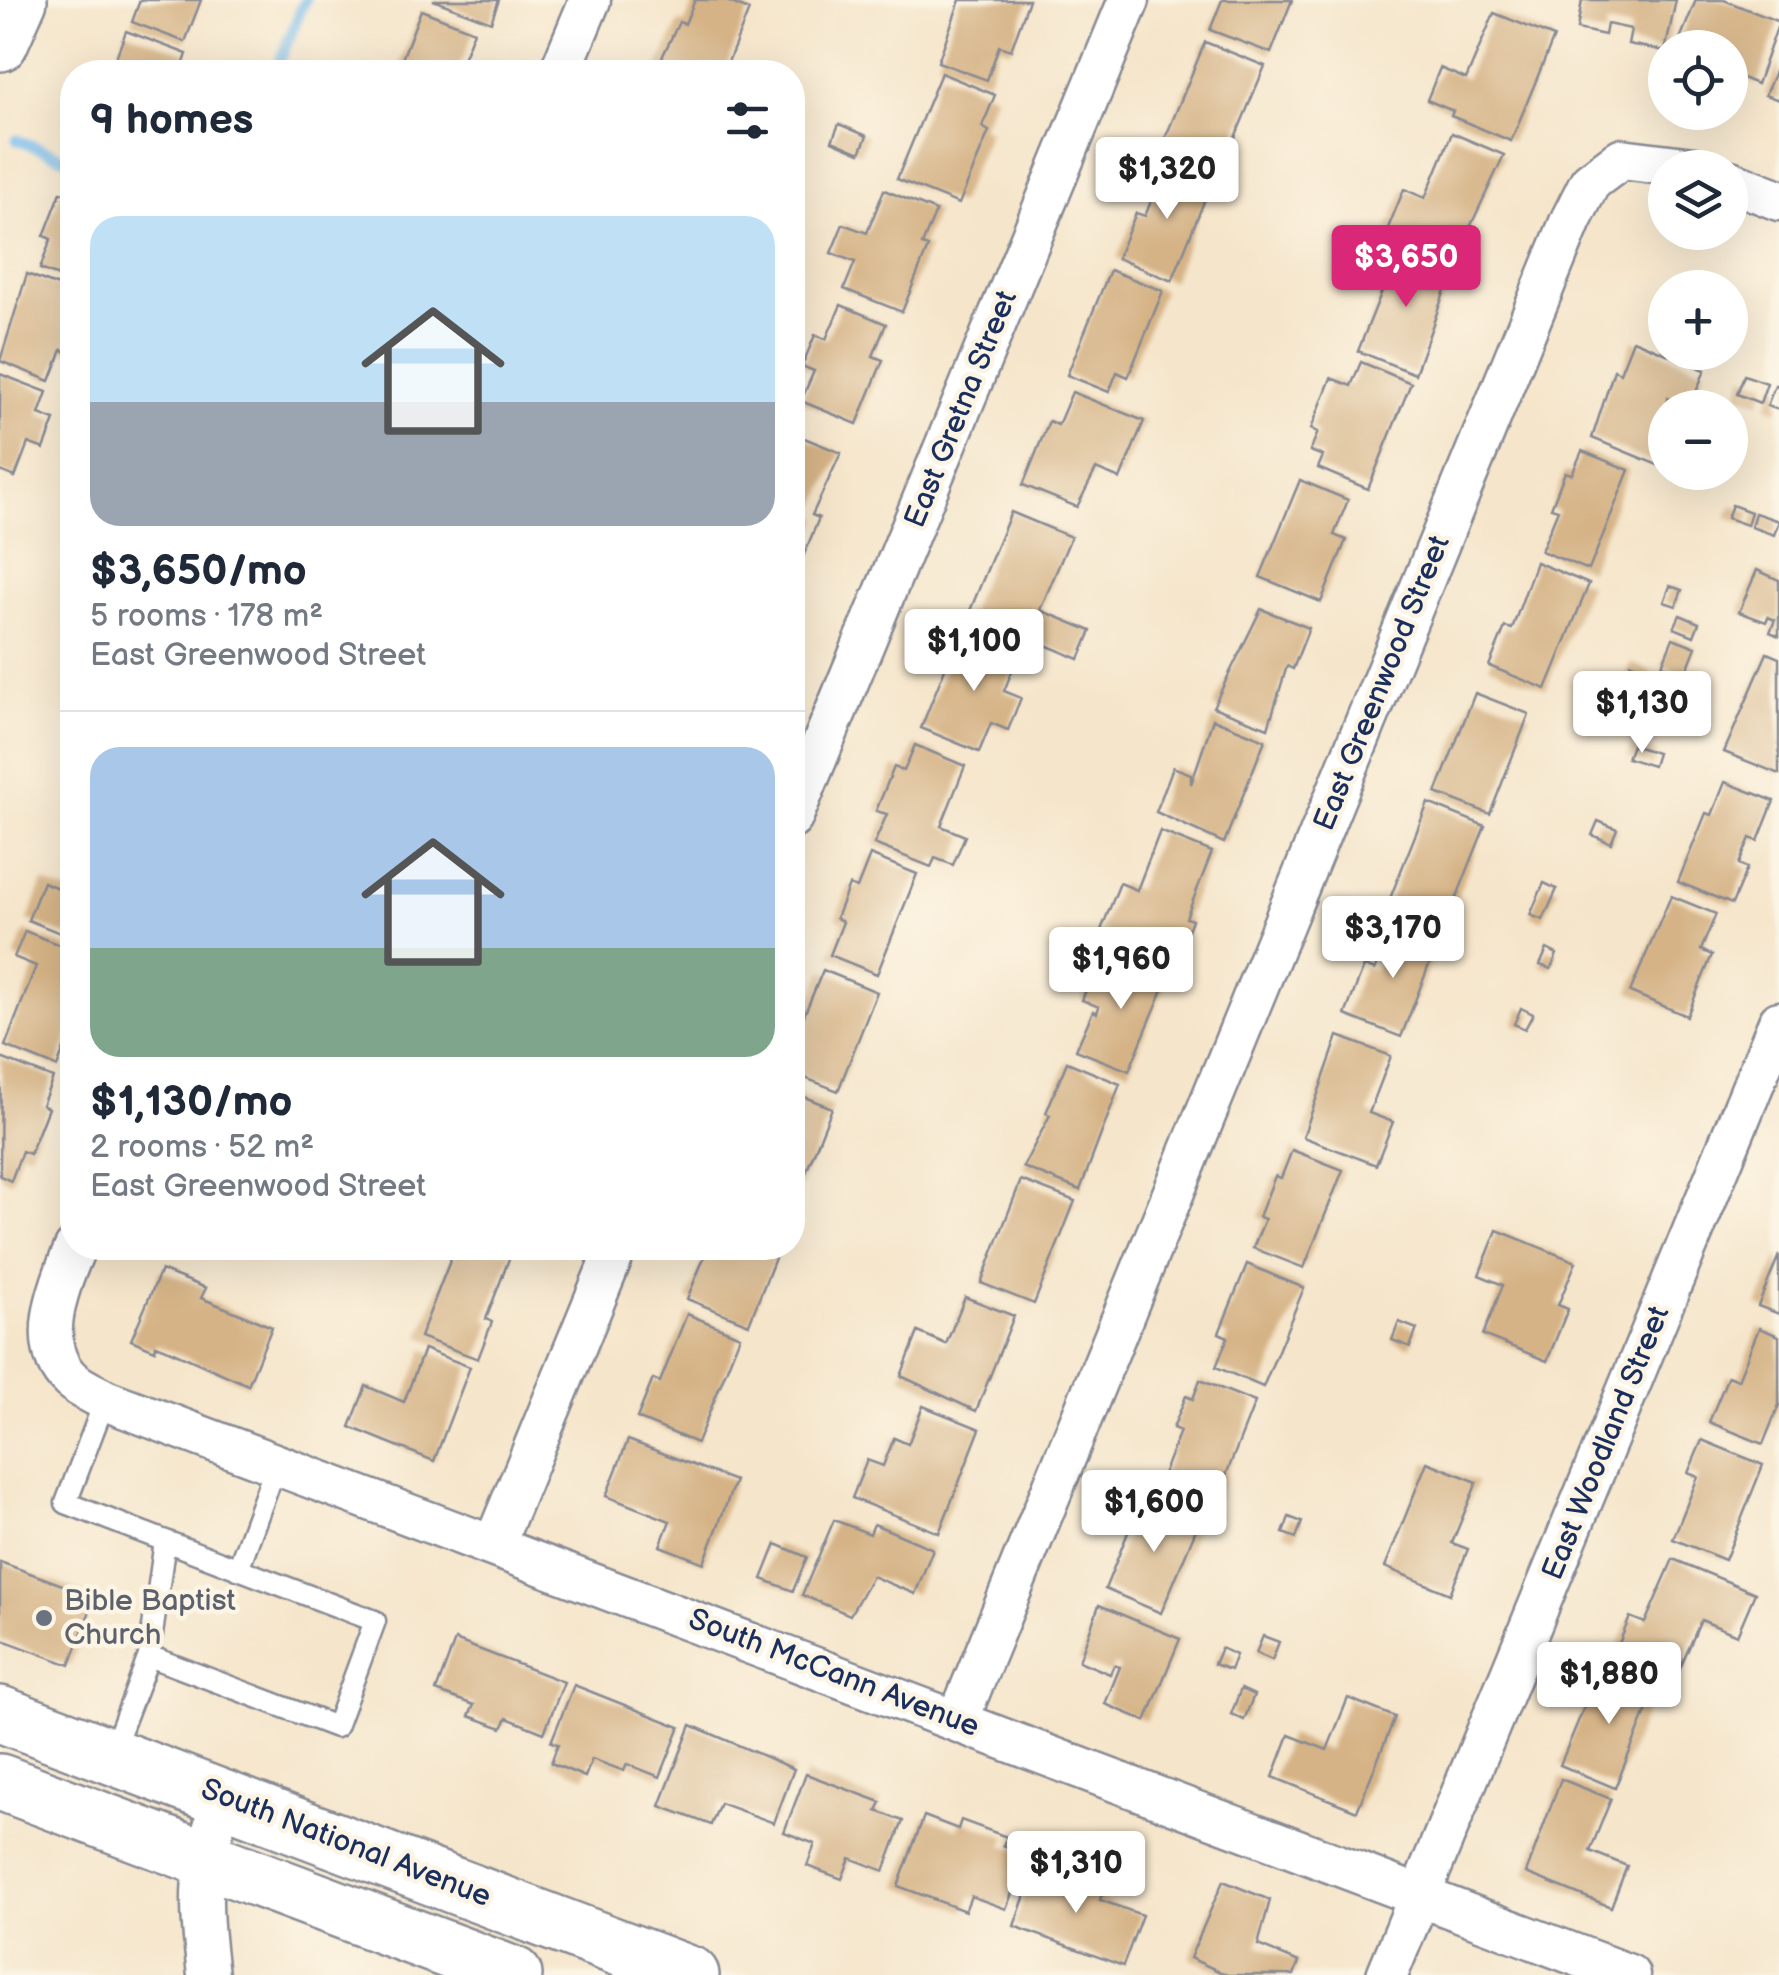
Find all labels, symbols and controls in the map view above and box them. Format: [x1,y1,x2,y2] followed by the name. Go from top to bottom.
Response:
[1648,30,1748,490] map controls
[1648,30,1748,130] button: locate
[720,93,775,148] icon: filters
[90,95,253,146] text: 9 homes
[1086,137,1248,222] pin: $1,320
[1118,150,1216,189] text: $1,320
[1648,150,1748,250] button: layers
[1325,225,1487,310] pin: $3,650
[1354,238,1458,277] text: $3,650
[1648,270,1748,370] button: +
[343,281,523,461] icon: home
[897,285,1025,533] street label: East Gretna Street
[1648,390,1748,490] button: −
[1306,530,1458,836] street label: East Greenwood Street
[90,546,307,597] text: $3,650/mo
[90,597,323,636] text: 5 rooms · 178 m²
[893,609,1055,694] pin: $1,100
[926,622,1022,661] text: $1,100
[90,636,426,675] text: East Greenwood Street
[1561,671,1723,756] pin: $1,130
[1595,684,1689,723] text: $1,130
[343,812,523,992] icon: home
[1312,896,1474,981] pin: $3,170
[1344,909,1442,948] text: $3,170
[1040,927,1202,1012] pin: $1,960
[1071,940,1171,979] text: $1,960
[90,1077,292,1128] text: $1,130/mo
[90,1128,314,1167] text: 2 rooms · 52 m²
[90,1167,426,1206] text: East Greenwood Street
[1535,1301,1677,1585] street label: East Woodland Street
[1073,1470,1235,1555] pin: $1,600
[1104,1483,1204,1522] text: $1,600
[64,1583,236,1653] place label: Bible Baptist Church
[684,1601,984,1745] street label: South McCann Avenue
[33,1607,55,1629] marker: Bible Baptist Church
[1528,1642,1690,1727] pin: $1,880
[1559,1655,1659,1694] text: $1,880
[196,1771,496,1915] street label: South National Avenue
[995,1831,1157,1916] pin: $1,310
[1029,1844,1123,1883] text: $1,310

